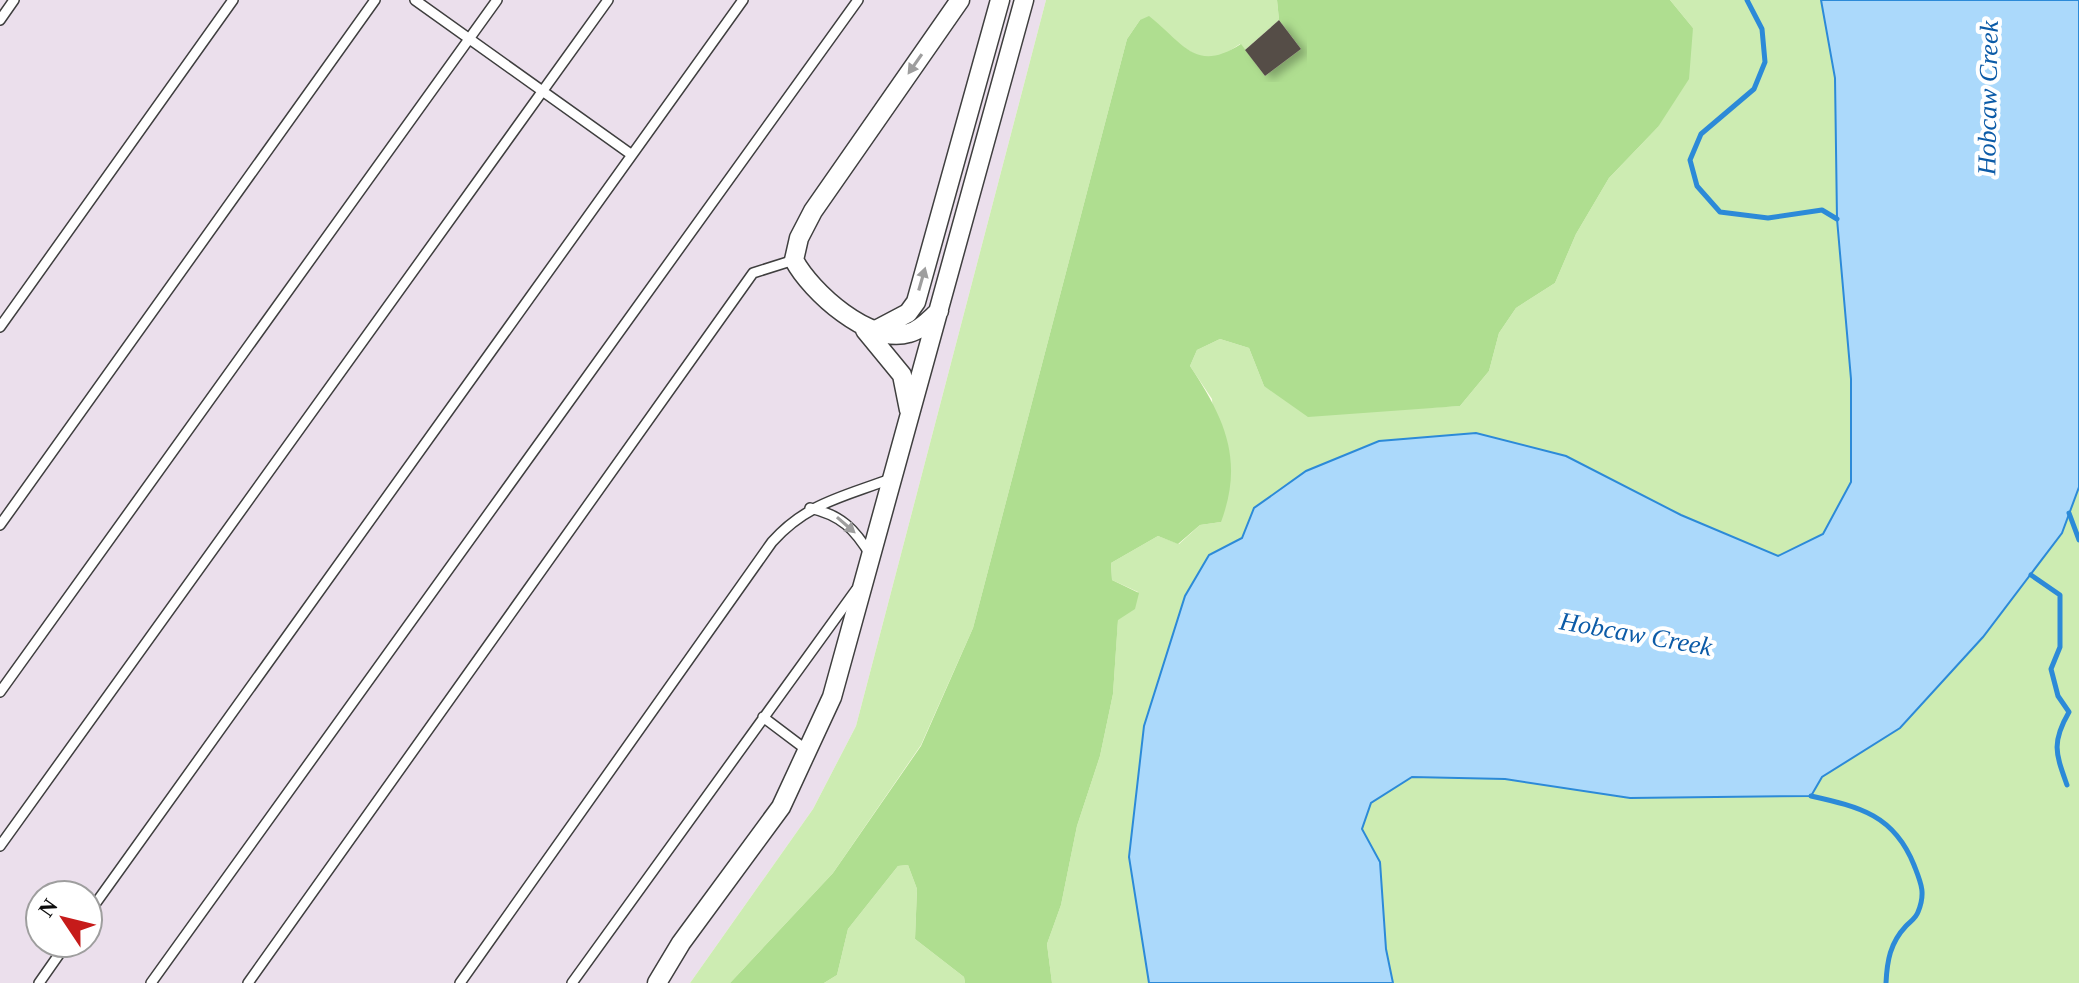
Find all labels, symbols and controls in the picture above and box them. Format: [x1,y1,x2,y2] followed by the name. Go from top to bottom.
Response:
[1972,20,2004,176] water label: Hobcaw Creek
[908,53,923,74] one-way arrow
[917,266,929,291] one-way arrow
[836,516,856,533] one-way arrow
[1557,606,1715,662] water label: Hobcaw Creek
[24,879,104,959] north arrow
[33,894,63,921] text: N

